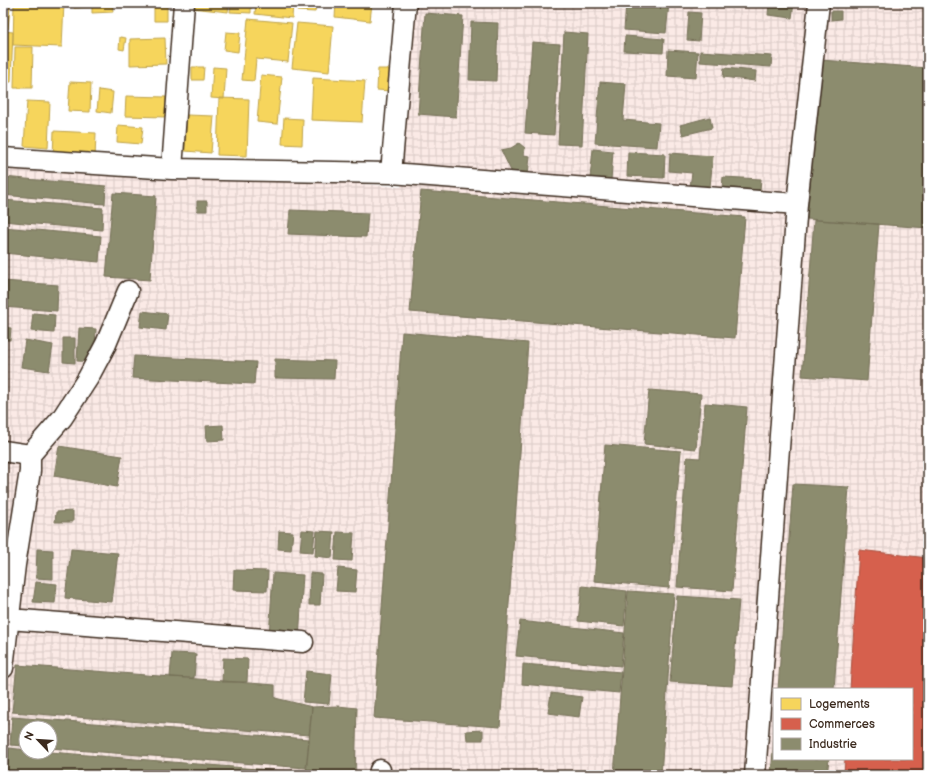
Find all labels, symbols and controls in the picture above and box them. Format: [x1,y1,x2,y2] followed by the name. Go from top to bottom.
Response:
[773,688,913,760] legend
[809,697,870,712] text: Logements
[809,717,875,732] text: Commerces
[18,720,58,760] north arrow
[22,729,37,742] text: N
[809,737,857,752] text: Industrie

